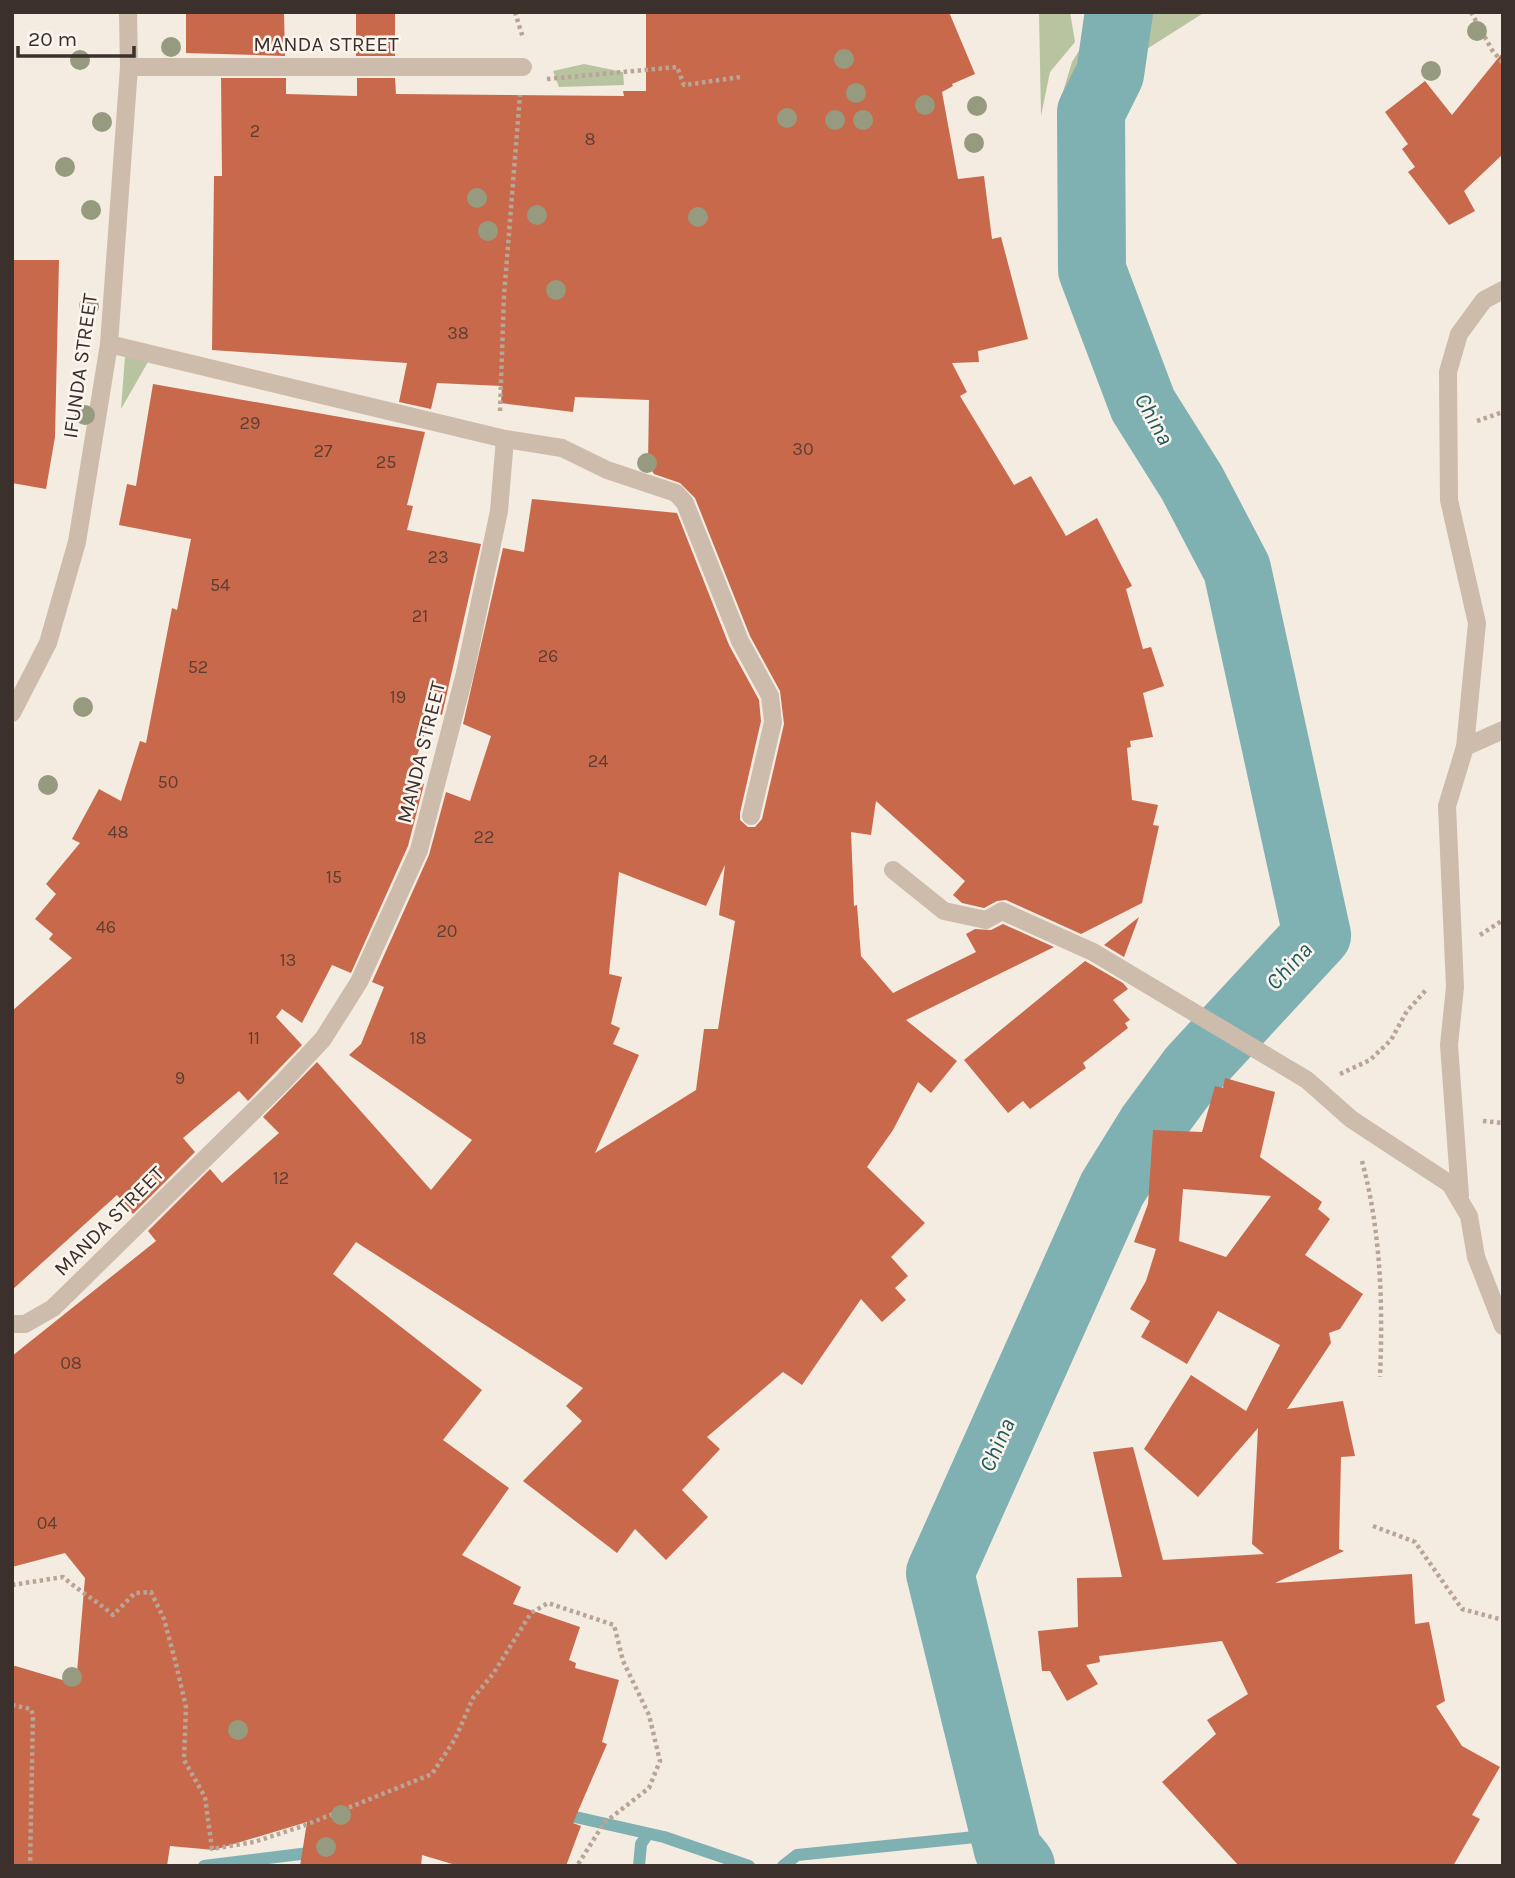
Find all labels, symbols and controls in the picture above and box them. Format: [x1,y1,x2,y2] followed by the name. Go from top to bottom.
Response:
[18,14,133,58] scale bar
[28,27,77,51] text: 20 m
[253,32,399,56] street label: MANDA STREET
[250,120,260,142] house number: 2
[584,128,596,150] house number: 8
[58,292,102,440] street label: IFUNDA STREET
[447,322,469,344] house number: 38
[1129,388,1179,450] water label: China
[240,412,260,434] house number: 29
[792,438,814,460] house number: 30
[314,440,333,462] house number: 27
[376,451,396,473] house number: 25
[427,546,449,568] house number: 23
[210,574,230,596] house number: 54
[412,605,428,627] house number: 21
[538,645,558,667] house number: 26
[188,656,208,678] house number: 52
[392,678,450,825] street label: MANDA STREET
[390,686,406,708] house number: 19
[588,750,608,772] house number: 24
[158,771,178,793] house number: 50
[107,821,129,843] house number: 48
[474,826,494,848] house number: 22
[326,866,342,888] house number: 15
[96,916,116,938] house number: 46
[436,920,458,942] house number: 20
[1260,937,1318,995] water label: China
[280,949,296,971] house number: 13
[248,1027,260,1049] house number: 11
[409,1027,427,1049] house number: 18
[175,1067,185,1089] house number: 9
[49,1161,169,1281] street label: MANDA STREET
[273,1167,289,1189] house number: 12
[60,1352,82,1374] house number: 08
[973,1414,1021,1476] water label: China
[37,1512,57,1534] house number: 04

